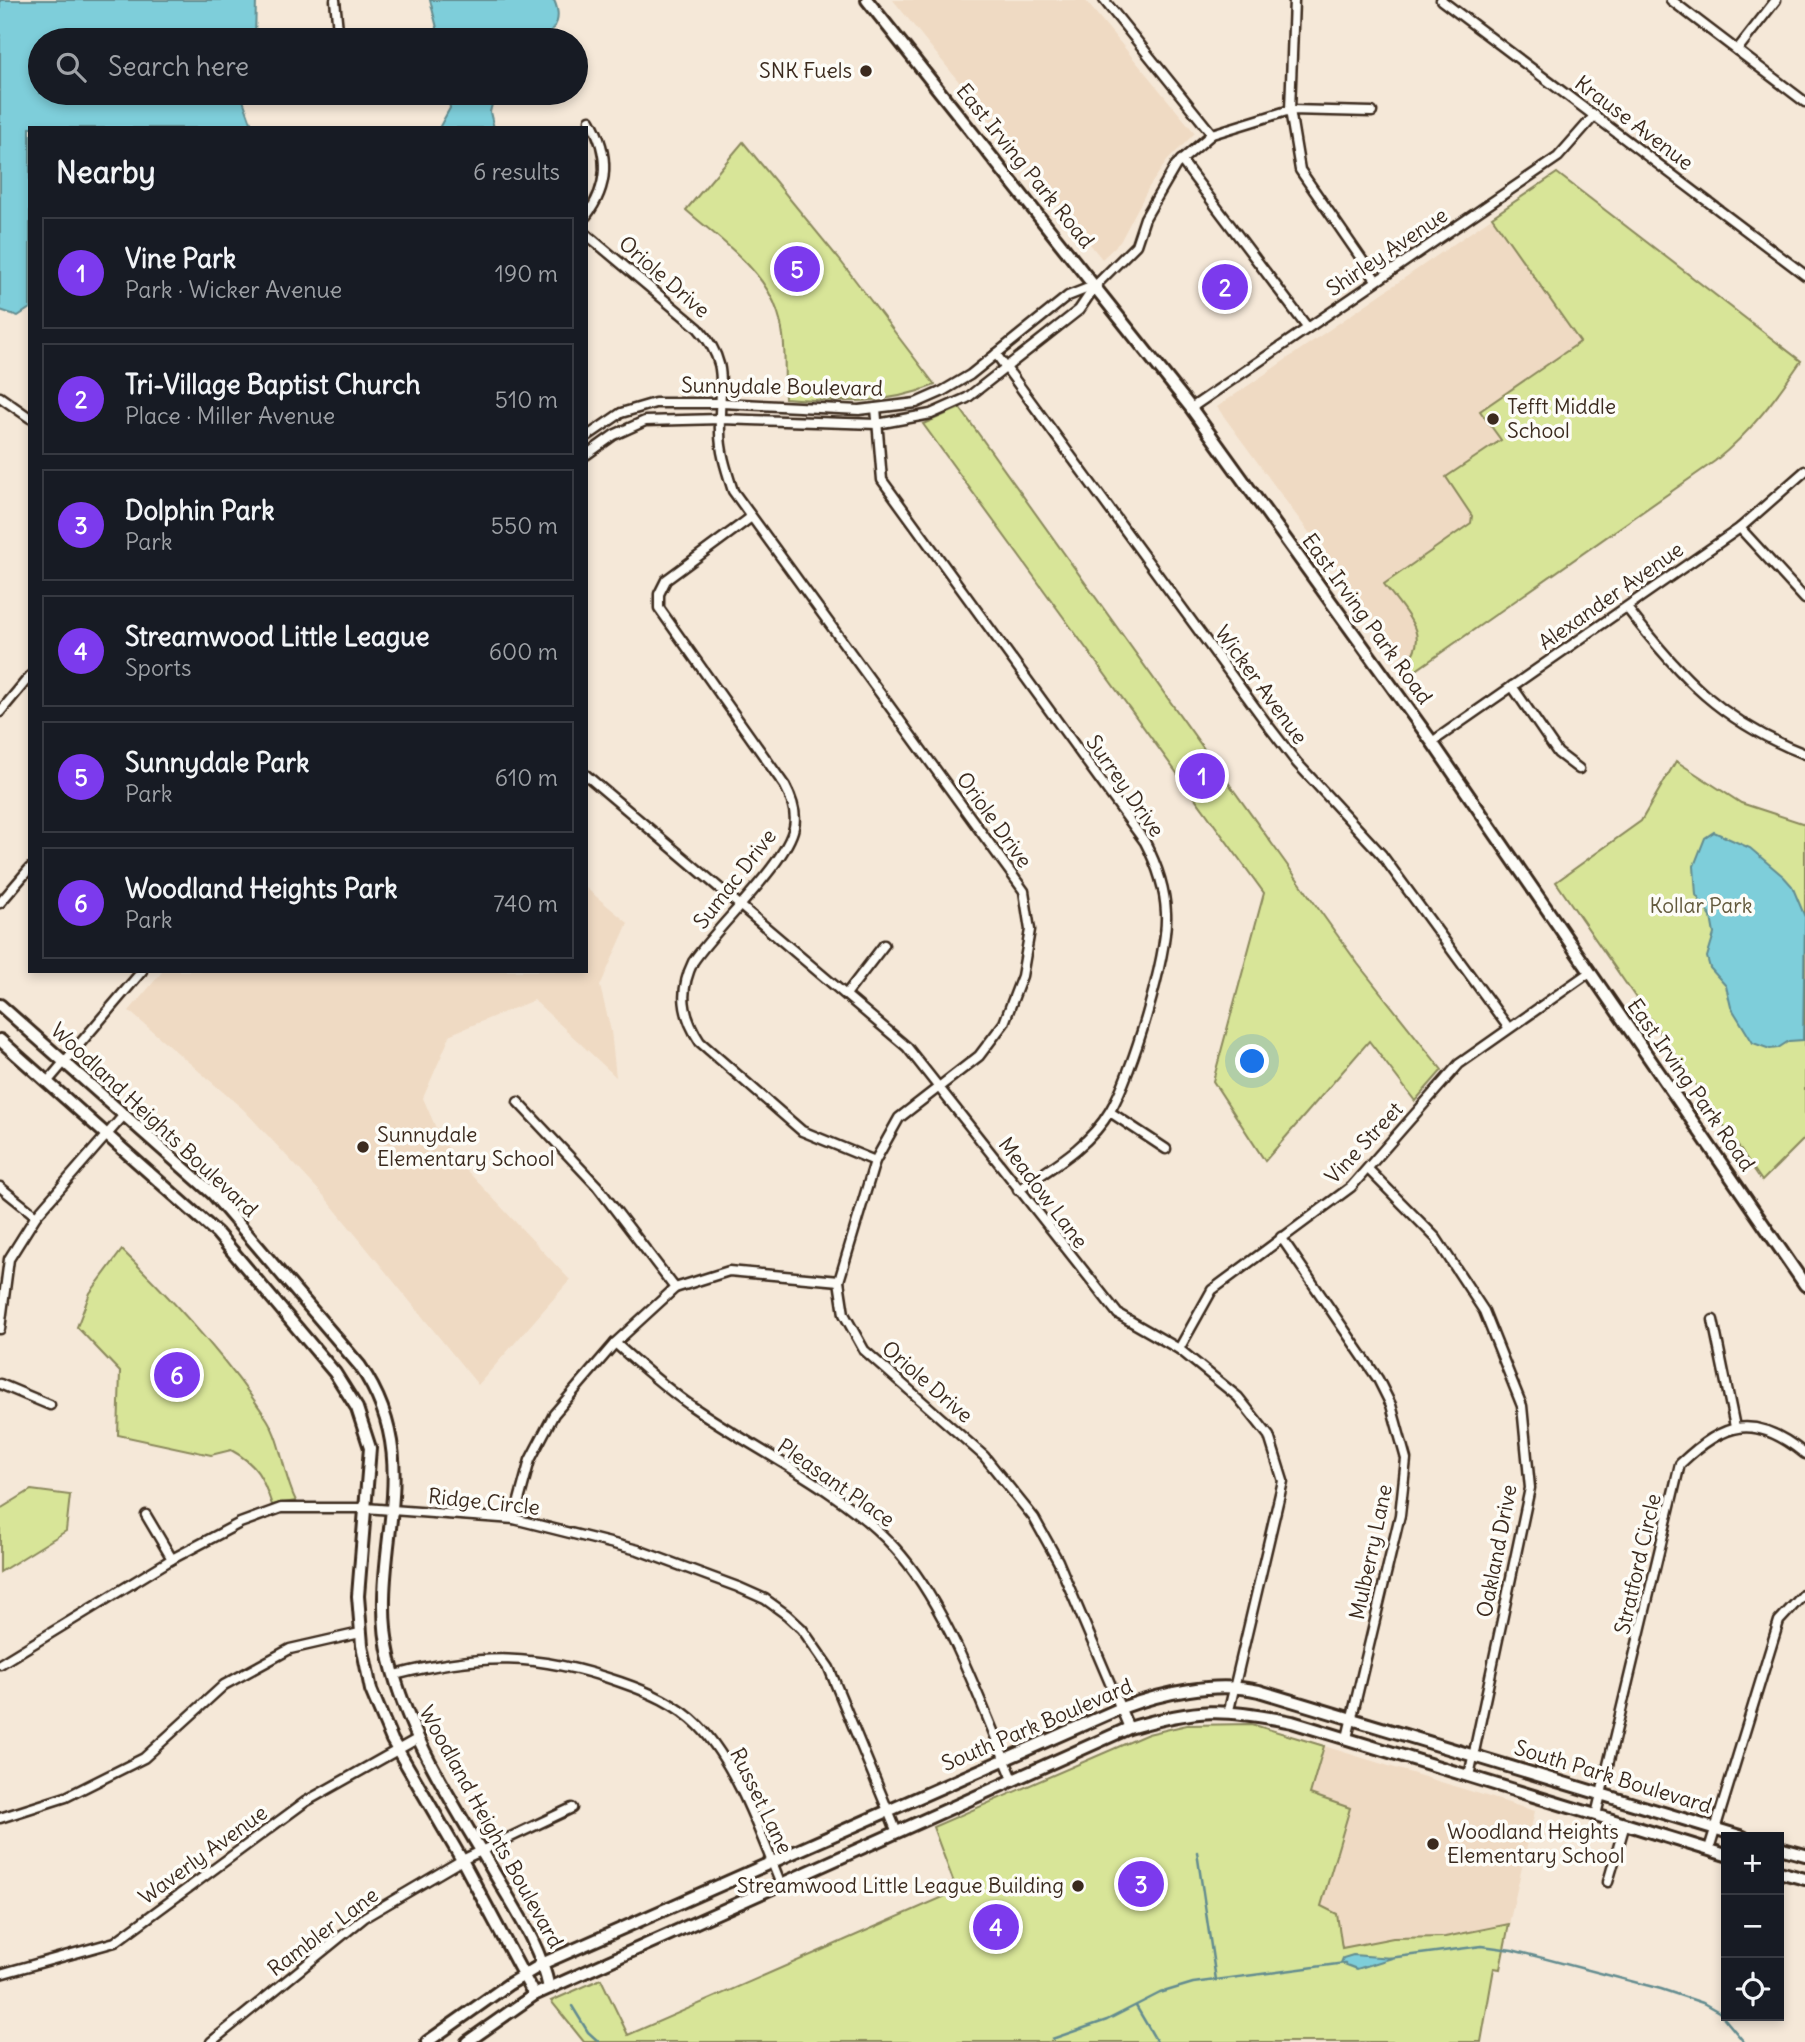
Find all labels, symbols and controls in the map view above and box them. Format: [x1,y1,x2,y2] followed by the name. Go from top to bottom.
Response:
[28,28,588,105] search box
[52,48,90,86] icon: search
[108,50,249,83] text: Search here
[759,57,852,84] place label: SNK Fuels
[858,63,874,79] marker: SNK Fuels
[1570,69,1699,176] street label: Krause Avenue
[951,78,1100,254] street label: East Irving Park Road
[56,153,156,191] text: Nearby
[473,157,560,186] text: 6 results
[1321,201,1452,302] street label: Shirley Avenue
[613,230,715,324] street label: Oriole Drive
[125,242,236,275] text: Vine Park
[774,243,820,295] pin: 5
[76,259,86,288] text: 1
[495,259,558,288] text: 190 m
[1202,261,1248,313] pin: 2
[125,275,342,304] text: Park · Wicker Avenue
[125,368,420,401] text: Tri-Village Baptist Church
[681,371,883,402] street label: Sunnydale Boulevard
[75,385,87,414] text: 2
[495,385,558,414] text: 510 m
[1507,393,1616,444] place label: Tefft Middle School
[125,401,335,430] text: Place · Miller Avenue
[1485,411,1501,427] marker: Tefft Middle School
[125,494,274,527] text: Dolphin Park
[74,511,88,540] text: 3
[491,511,558,540] text: 550 m
[125,527,173,556] text: Park
[1296,528,1438,709] street label: East Irving Park Road
[1533,535,1689,656] street label: Alexander Avenue
[125,620,429,653] text: Streamwood Little League
[1209,620,1314,749] street label: Wicker Avenue
[74,637,88,666] text: 4
[489,637,558,666] text: 600 m
[125,653,191,682] text: Sports
[1080,729,1170,842] street label: Surrey Drive
[125,746,309,779] text: Sunnydale Park
[1179,750,1225,802] pin: 1
[74,763,88,792] text: 5
[495,763,558,792] text: 610 m
[951,766,1038,873] street label: Oriole Drive
[125,779,173,808] text: Park
[687,823,782,934] street label: Sumac Drive
[125,872,398,905] text: Woodland Heights Park
[74,889,88,918] text: 6
[493,889,558,918] text: 740 m
[1650,892,1752,919] park label: Kollar Park
[125,905,173,934] text: Park
[1622,993,1761,1176] street label: East Irving Park Road
[45,1017,264,1223] street label: Woodland Heights Boulevard
[1235,1044,1269,1078] your location
[1319,1096,1408,1189] street label: Vine Street
[377,1121,554,1172] place label: Sunnydale Elementary School
[993,1132,1094,1254] street label: Meadow Lane
[355,1139,371,1155] marker: Sunnydale Elementary School
[876,1335,978,1429] street label: Oriole Drive
[154,1349,200,1401] pin: 6
[772,1432,900,1533] street label: Pleasant Place
[427,1482,541,1521] street label: Ridge Circle
[1343,1482,1398,1622] street label: Mulberry Lane
[1470,1482,1523,1620] street label: Oakland Drive
[1608,1491,1667,1637] street label: Stratford Circle
[937,1672,1136,1777] street label: South Park Boulevard
[413,1701,570,1953] street label: Woodland Heights Boulevard
[1511,1734,1715,1819] street label: South Park Boulevard
[724,1743,799,1858] street label: Russet Lane
[133,1799,272,1910] street label: Waverly Avenue
[1447,1818,1624,1869] place label: Woodland Heights Elementary School
[1721,1832,1784,2021] map controls
[1721,1832,1784,1895] button: +
[1425,1836,1441,1852] marker: Woodland Heights Elementary School
[1118,1858,1164,1910] pin: 3
[737,1872,1064,1899] place label: Streamwood Little League Building
[1070,1878,1086,1894] marker: Streamwood Little League Building
[262,1881,383,1982] street label: Rambler Lane
[1721,1895,1784,1958] button: −
[973,1901,1019,1953] pin: 4
[1721,1958,1784,2021] button: locate

